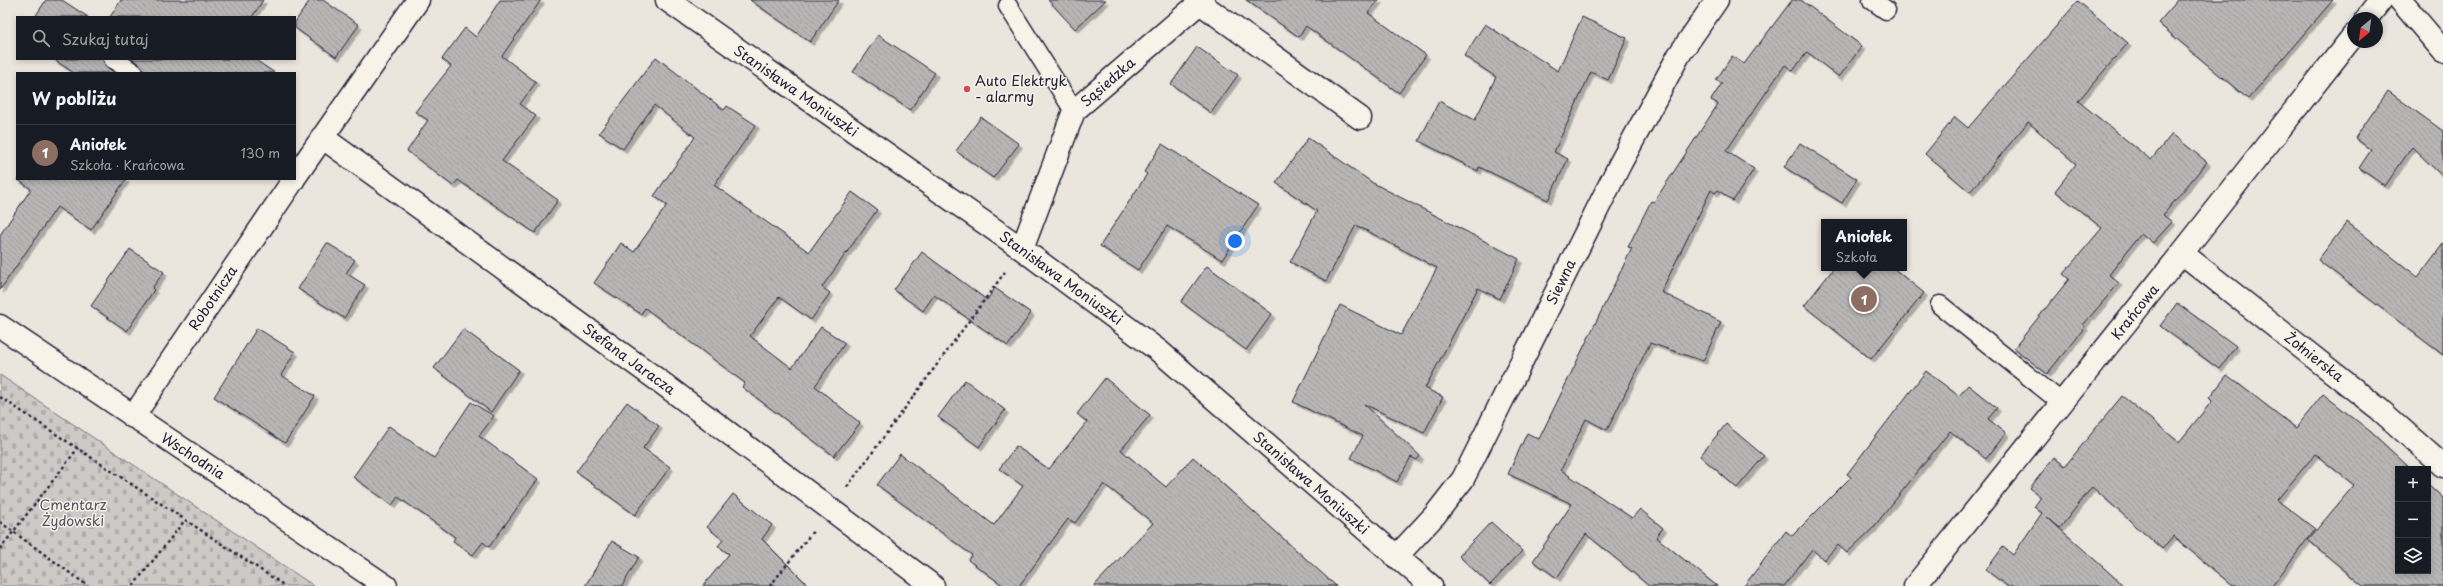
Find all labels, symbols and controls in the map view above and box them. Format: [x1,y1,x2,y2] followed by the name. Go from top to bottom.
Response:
[2347,12,2383,48] north arrow
[16,16,296,60] search box
[30,27,52,49] icon: search
[62,27,149,50] text: Szukaj tutaj
[730,40,863,142] street label: Stanisława Moniuszki
[1076,52,1140,111] street label: Sąsiedzka
[975,70,1068,107] place label: Auto Elektryk - alarmy
[962,84,972,94] marker: Auto Elektryk - alarmy
[32,85,117,111] text: W pobliżu
[70,132,127,155] text: Aniołek
[42,143,48,162] text: 1
[241,143,280,162] text: 130 m
[70,155,185,174] text: Szkoła · Krańcowa
[1821,219,1907,271] popup
[1836,224,1892,247] text: Aniołek
[995,226,1127,330] street label: Stanisława Moniuszki
[1225,231,1245,251] your location
[1836,247,1877,266] text: Szkoła
[1541,255,1581,308] street label: Siewna
[183,261,242,334] street label: Robotnicza
[2106,279,2164,344] street label: Krańcowa
[1851,284,1877,314] pin: 1
[579,318,680,400] street label: Stefana Jaracza
[2280,327,2349,387] street label: Żołnierska
[1249,426,1374,539] street label: Stanisława Moniuszki
[157,427,230,484] street label: Wschodnia
[2395,466,2431,574] map controls
[2395,466,2431,502] button: +
[40,494,107,531] park label: Cmentarz Żydowski
[2395,502,2431,538] button: −
[2395,538,2431,574] button: layers

